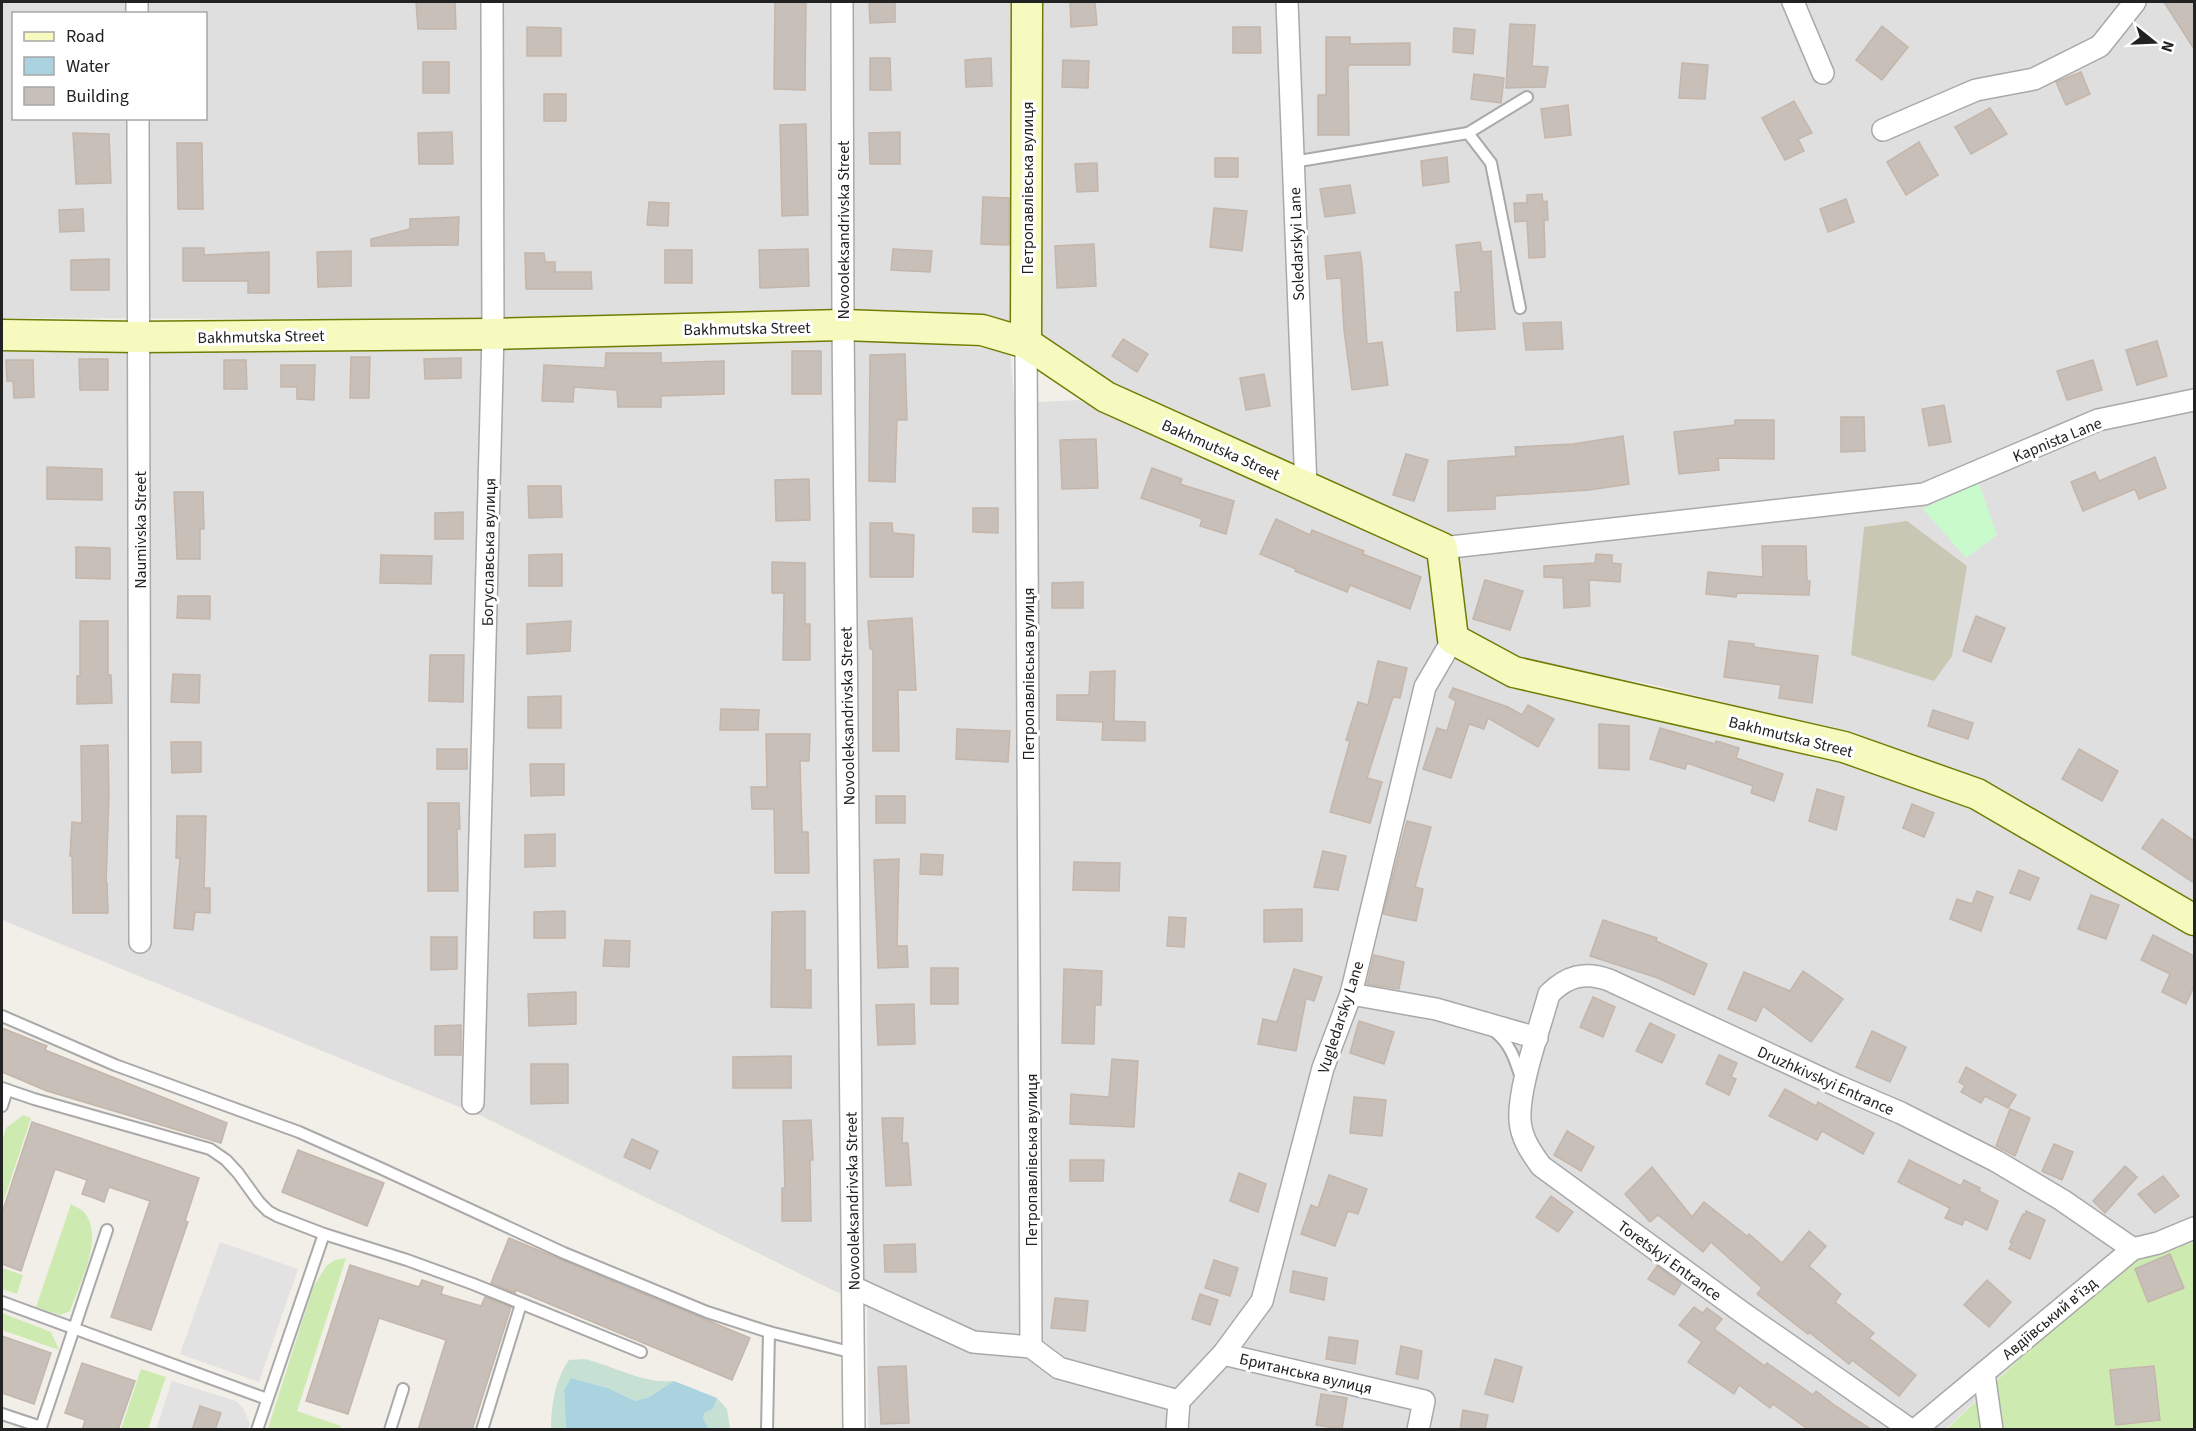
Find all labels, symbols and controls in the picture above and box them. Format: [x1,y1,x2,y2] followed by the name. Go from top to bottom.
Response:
[12,12,207,120] legend
[2124,12,2184,72] north arrow
[66,24,105,49] text: Road
[2155,38,2179,55] text: N
[66,54,110,79] text: Water
[66,84,129,109] text: Building
[1017,102,1039,274] street label: Петропавлівська вулиця
[833,140,855,319] street label: Novooleksandrivska Street
[1284,187,1310,301] street label: Soledarskyi Lane
[683,317,811,341] street label: Bakhmutska Street
[197,325,325,349] street label: Bakhmutska Street
[2010,412,2105,468] street label: Kapnista Lane
[1158,414,1284,486] street label: Bakhmutska Street
[130,471,152,589] street label: Naumivska Street
[477,478,501,626] street label: Богуславська вулиця
[1018,588,1040,760] street label: Петропавлівська вулиця
[835,626,861,806] street label: Novooleksandrivska Street
[1726,711,1856,763] street label: Bakhmutska Street
[1312,958,1369,1076] street label: Vugledarsky Lane
[1754,1041,1898,1121] street label: Druzhkivskyi Entrance
[1021,1074,1043,1246] street label: Петропавлівська вулиця
[840,1111,866,1291] street label: Novooleksandrivska Street
[1613,1216,1726,1306] street label: Toretskyi Entrance
[1997,1272,2102,1365] street label: Авдіївський в'їзд
[1237,1348,1374,1400] street label: Британська вулиця

